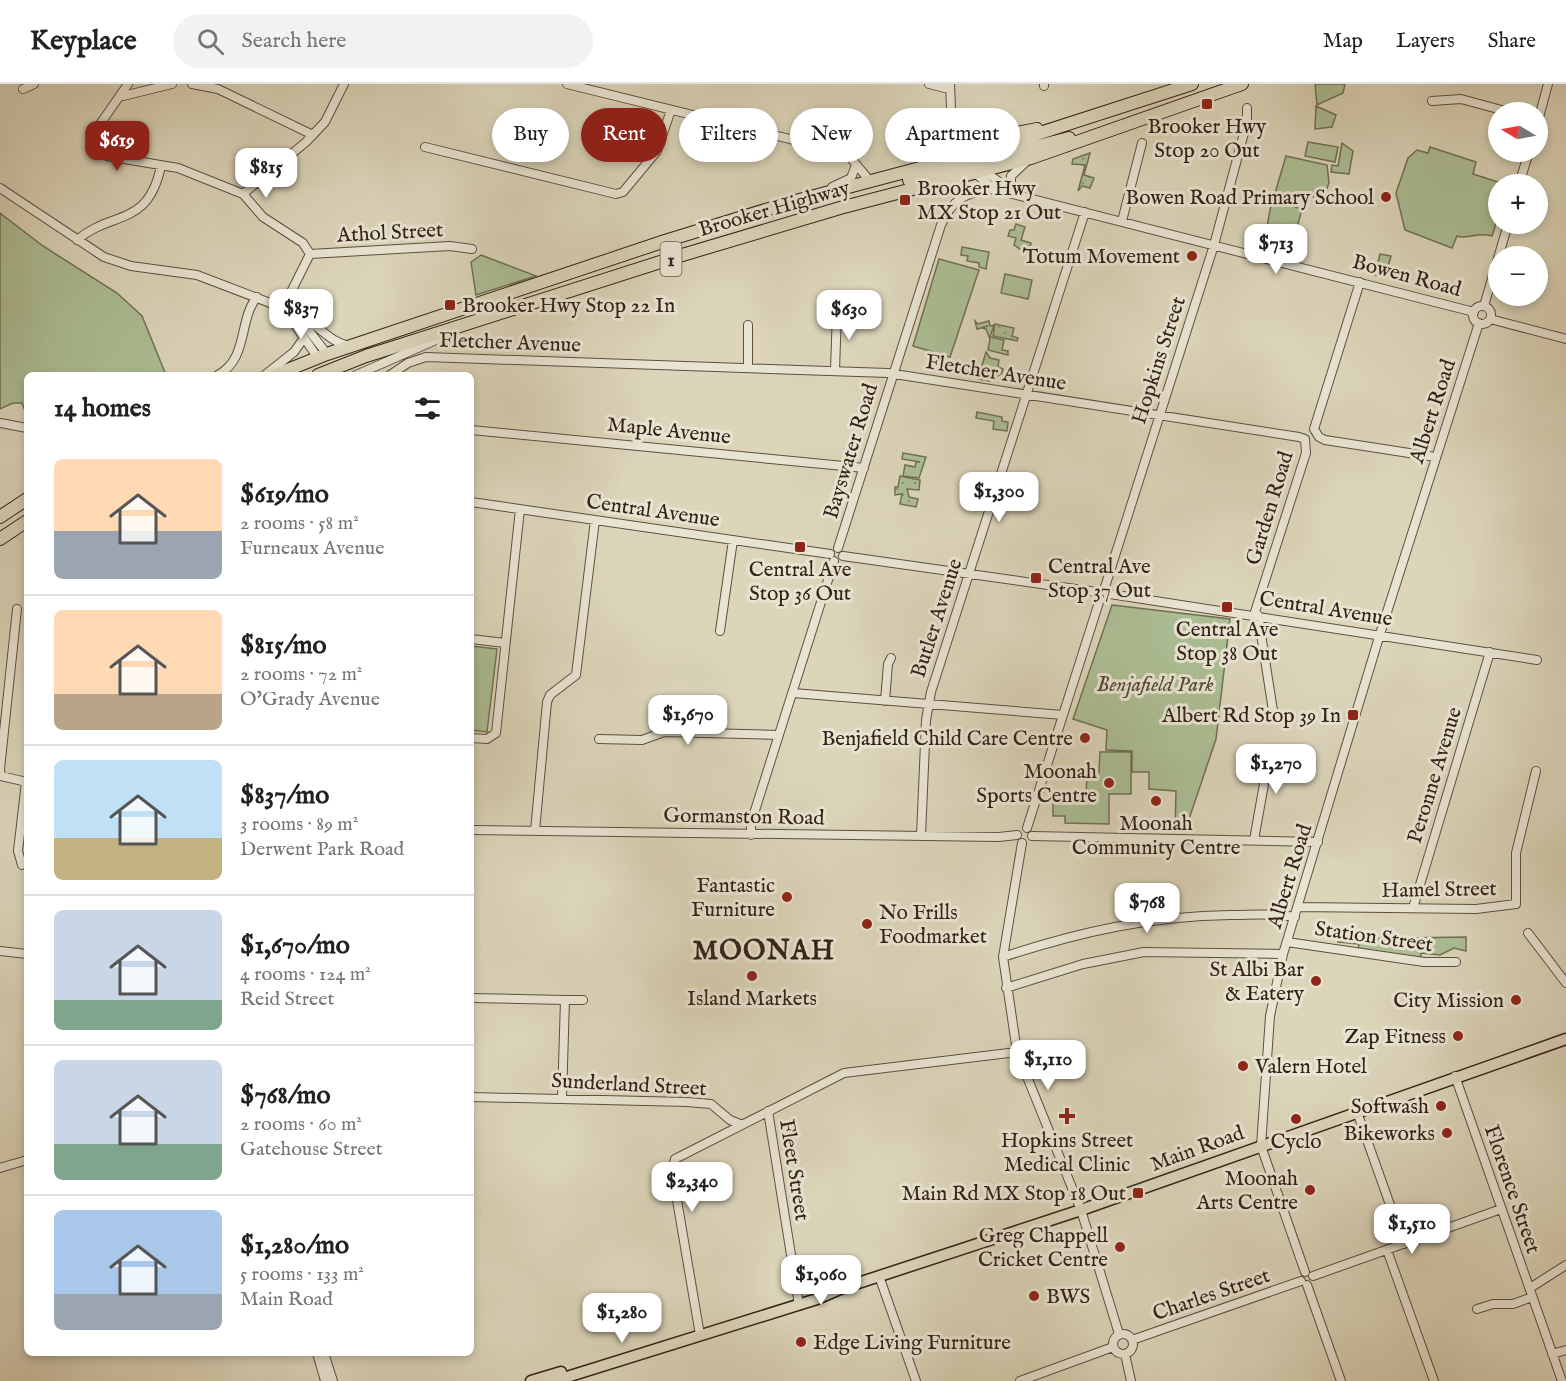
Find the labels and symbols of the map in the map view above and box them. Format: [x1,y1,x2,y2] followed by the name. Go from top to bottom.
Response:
[1200,97,1214,111] marker: Brooker Hwy Stop 20 Out
[1488,102,1548,162] north arrow
[1148,114,1267,165] place label: Brooker Hwy Stop 20 Out
[81,121,153,172] pin: $619
[230,148,302,199] pin: $815
[696,175,854,244] street label: Brooker Highway
[917,176,1061,227] place label: Brooker Hwy MX Stop 21 Out
[1125,185,1374,212] place label: Bowen Road Primary School
[1379,190,1393,204] marker: Bowen Road Primary School
[898,193,912,207] marker: Brooker Hwy MX Stop 21 Out
[335,217,444,250] street label: Athol Street
[1240,224,1312,275] pin: $713
[660,242,682,276] road number: 1
[1023,244,1180,271] place label: Totum Movement
[1185,249,1199,263] marker: Totum Movement
[1349,249,1465,304] street label: Bowen Road
[265,289,337,340] pin: $837
[813,290,885,341] pin: $630
[462,293,675,320] place label: Brooker Hwy Stop 22 In
[1126,293,1193,428] street label: Hopkins Street
[443,298,457,312] marker: Brooker Hwy Stop 22 In
[438,328,582,359] street label: Fletcher Avenue
[923,349,1068,398] street label: Fletcher Avenue
[1404,355,1463,468] street label: Albert Road
[818,380,885,522] street label: Bayswater Road
[606,412,732,451] street label: Maple Avenue
[1240,448,1301,569] street label: Garden Road
[950,472,1048,523] pin: $1,300
[584,489,722,534] street label: Central Avenue
[793,540,807,554] marker: Central Ave Stop 36 Out
[1048,554,1151,605] place label: Central Ave Stop 37 Out
[905,555,969,681] street label: Butler Avenue
[749,557,852,608] place label: Central Ave Stop 36 Out
[1029,571,1043,585] marker: Central Ave Stop 37 Out
[1257,586,1395,633] street label: Central Avenue
[1220,600,1234,614] marker: Central Ave Stop 38 Out
[1176,617,1279,668] place label: Central Ave Stop 38 Out
[1096,672,1214,699] park label: Benjafield Park
[639,695,737,746] pin: $1,670
[1161,703,1341,730] place label: Albert Rd Stop 39 In
[1402,704,1469,847] street label: Peronne Avenue
[1346,708,1360,722] marker: Albert Rd Stop 39 In
[821,726,1073,753] place label: Benjafield Child Care Centre
[1078,731,1092,745] marker: Benjafield Child Care Centre
[1227,744,1325,795] pin: $1,270
[976,759,1097,810] place label: Moonah Sports Centre
[1102,776,1116,790] marker: Moonah Sports Centre
[1149,794,1163,808] marker: Moonah Community Centre
[663,803,826,832] street label: Gormanston Road
[1072,811,1241,862] place label: Moonah Community Centre
[1261,820,1319,933] street label: Albert Road
[691,873,775,924] place label: Fantastic Furniture
[1381,876,1497,905] street label: Hamel Street
[1111,883,1183,934] pin: $768
[780,890,794,904] marker: Fantastic Furniture
[879,900,987,951] place label: No Frills Foodmarket
[1313,916,1435,959] street label: Station Street
[860,917,874,931] marker: No Frills Foodmarket
[693,935,835,969] district label: MOONAH
[1209,957,1305,1008] place label: St Albi Bar & Eatery
[745,969,759,983] marker: Island Markets
[1309,974,1323,988] marker: St Albi Bar & Eatery
[687,986,817,1013] place label: Island Markets
[1393,988,1504,1015] place label: City Mission
[1509,993,1523,1007] marker: City Mission
[1345,1024,1446,1051] place label: Zap Fitness
[1451,1029,1465,1043] marker: Zap Fitness
[999,1040,1097,1091] pin: $1,110
[1254,1054,1367,1081] place label: Valern Hotel
[1236,1059,1250,1073] marker: Valern Hotel
[551,1068,707,1103] street label: Sunderland Street
[1351,1094,1429,1121] place label: Softwash
[1434,1099,1448,1113] marker: Softwash
[1058,1107,1076,1125] marker: Hopkins Street Medical Clinic
[1289,1112,1303,1126] marker: Cyclo
[772,1118,815,1223] street label: Fleet Street
[1147,1120,1249,1179] street label: Main Road
[1344,1121,1435,1148] place label: Bikeworks
[1477,1122,1546,1257] street label: Florence Street
[1440,1126,1454,1140] marker: Bikeworks
[1001,1128,1133,1179] place label: Hopkins Street Medical Clinic
[1270,1129,1322,1156] place label: Cyclo
[643,1162,741,1213] pin: $2,340
[1196,1166,1298,1217] place label: Moonah Arts Centre
[901,1181,1126,1208] place label: Main Rd MX Stop 18 Out
[1303,1183,1317,1197] marker: Moonah Arts Centre
[1131,1186,1145,1200] marker: Main Rd MX Stop 18 Out
[1363,1204,1461,1255] pin: $1,510
[978,1223,1108,1274] place label: Greg Chappell Cricket Centre
[1113,1240,1127,1254] marker: Greg Chappell Cricket Centre
[772,1255,870,1306] pin: $1,060
[1149,1263,1274,1328] street label: Charles Street
[1046,1284,1090,1311] place label: BWS
[1027,1289,1041,1303] marker: BWS
[573,1293,671,1344] pin: $1,280
[813,1330,1011,1357] place label: Edge Living Furniture
[794,1335,808,1349] marker: Edge Living Furniture

